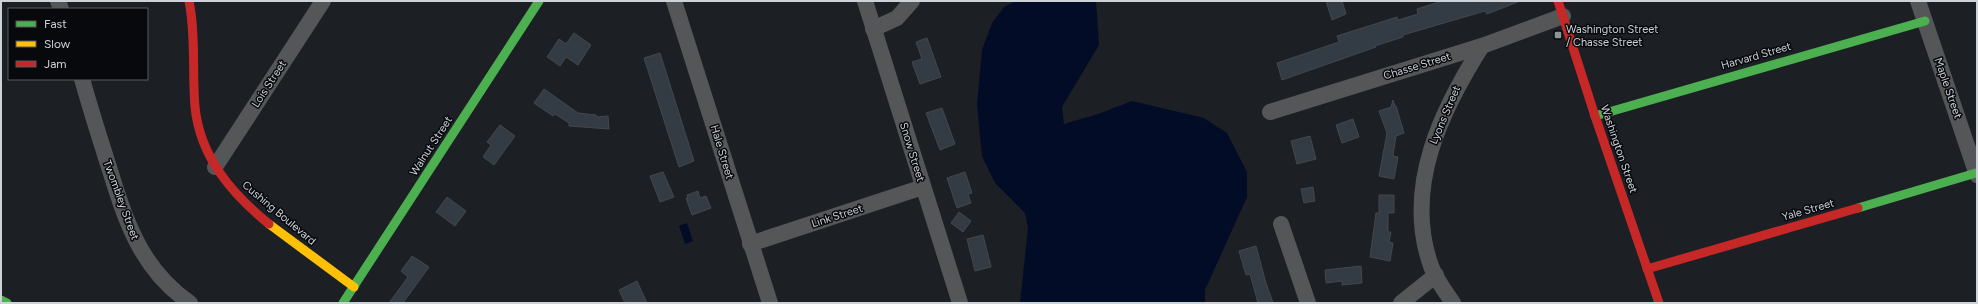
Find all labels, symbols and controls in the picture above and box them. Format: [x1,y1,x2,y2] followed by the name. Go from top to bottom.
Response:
[8,8,148,80] legend
[44,17,67,31] text: Fast
[1566,23,1658,49] place label: Washington Street / Chasse Street
[1553,30,1563,40] marker: Washington Street / Chasse Street
[44,37,71,51] text: Slow
[1719,40,1793,72] street label: Harvard Street
[1382,50,1452,82] street label: Chasse Street
[1932,56,1964,120] street label: Maple Street
[44,57,67,71] text: Jam
[249,58,289,110] street label: Lois Street
[1427,84,1463,146] street label: Lyons Street
[1598,103,1640,195] street label: Washington Street
[407,114,455,178] street label: Walnut Street
[897,121,927,183] street label: Snow Street
[708,123,736,181] street label: Hale Street
[100,158,142,242] street label: Twombley Street
[240,178,318,248] street label: Cushing Boulevard
[1780,196,1836,224] street label: Yale Street
[810,202,864,230] street label: Link Street

